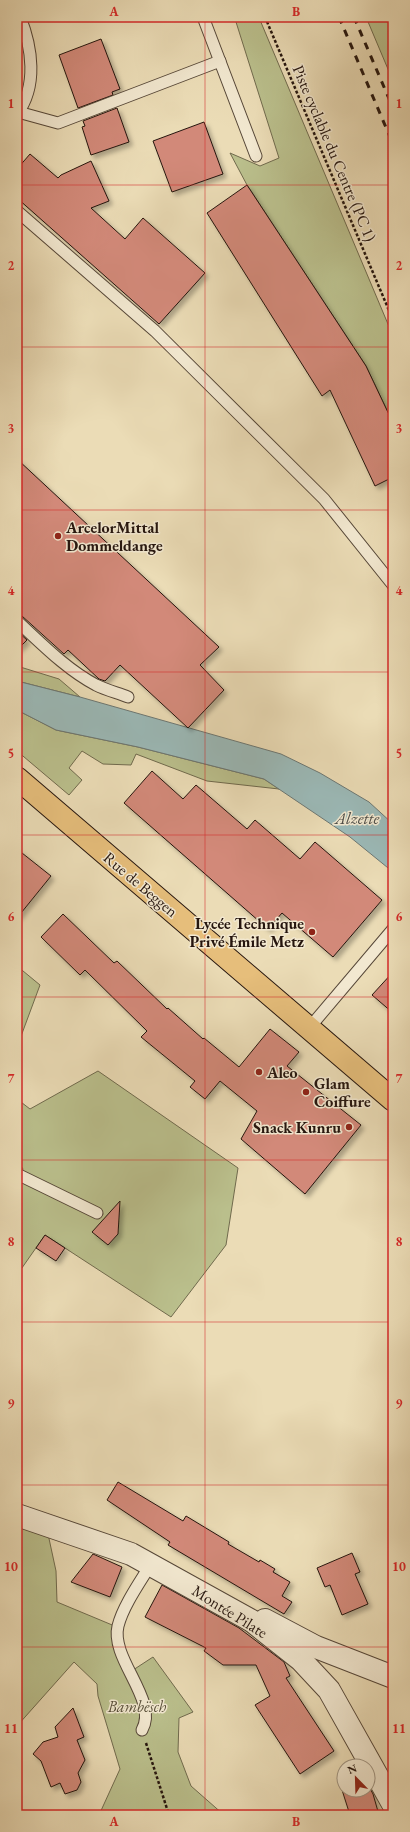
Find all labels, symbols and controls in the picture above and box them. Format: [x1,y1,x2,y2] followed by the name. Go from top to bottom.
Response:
[108,3,119,20] text: A
[292,3,300,20] text: B
[288,62,381,245] street label: Piste cyclable du Centre (PC 1)
[8,95,15,112] text: 1
[396,95,403,112] text: 1
[8,257,15,274] text: 2
[396,257,403,274] text: 2
[8,420,15,437] text: 3
[396,420,403,437] text: 3
[65,517,163,556] place label: ArcelorMittal Dommeldange
[53,531,63,541] marker: ArcelorMittal Dommeldange
[8,582,15,599] text: 4
[396,582,403,599] text: 4
[8,745,14,762] text: 5
[396,745,402,762] text: 5
[333,807,379,829] water label: Alzette
[99,847,183,922] street label: Rue de Beggen
[8,908,15,925] text: 6
[396,908,403,925] text: 6
[189,913,304,952] place label: Lycée Technique Privé Émile Metz
[307,927,317,937] marker: Lycée Technique Privé Émile Metz
[266,1062,298,1083] place label: Aleo
[254,1067,264,1077] marker: Aleo
[8,1070,15,1087] text: 7
[396,1070,403,1087] text: 7
[314,1073,371,1112] place label: Glam Coiffure
[301,1087,311,1097] marker: Glam Coiffure
[253,1117,341,1138] place label: Snack Kunru
[344,1122,354,1132] marker: Snack Kunru
[8,1233,15,1250] text: 8
[396,1233,403,1250] text: 8
[8,1395,15,1412] text: 9
[396,1395,403,1412] text: 9
[4,1558,18,1575] text: 10
[392,1558,406,1575] text: 10
[188,1580,271,1643] street label: Montée Pilate
[107,1696,166,1717] park label: Bambësch
[4,1720,18,1737] text: 11
[392,1720,406,1737] text: 11
[336,1758,376,1798] north arrow
[345,1761,359,1777] text: N
[108,1813,119,1830] text: A
[292,1813,300,1830] text: B

